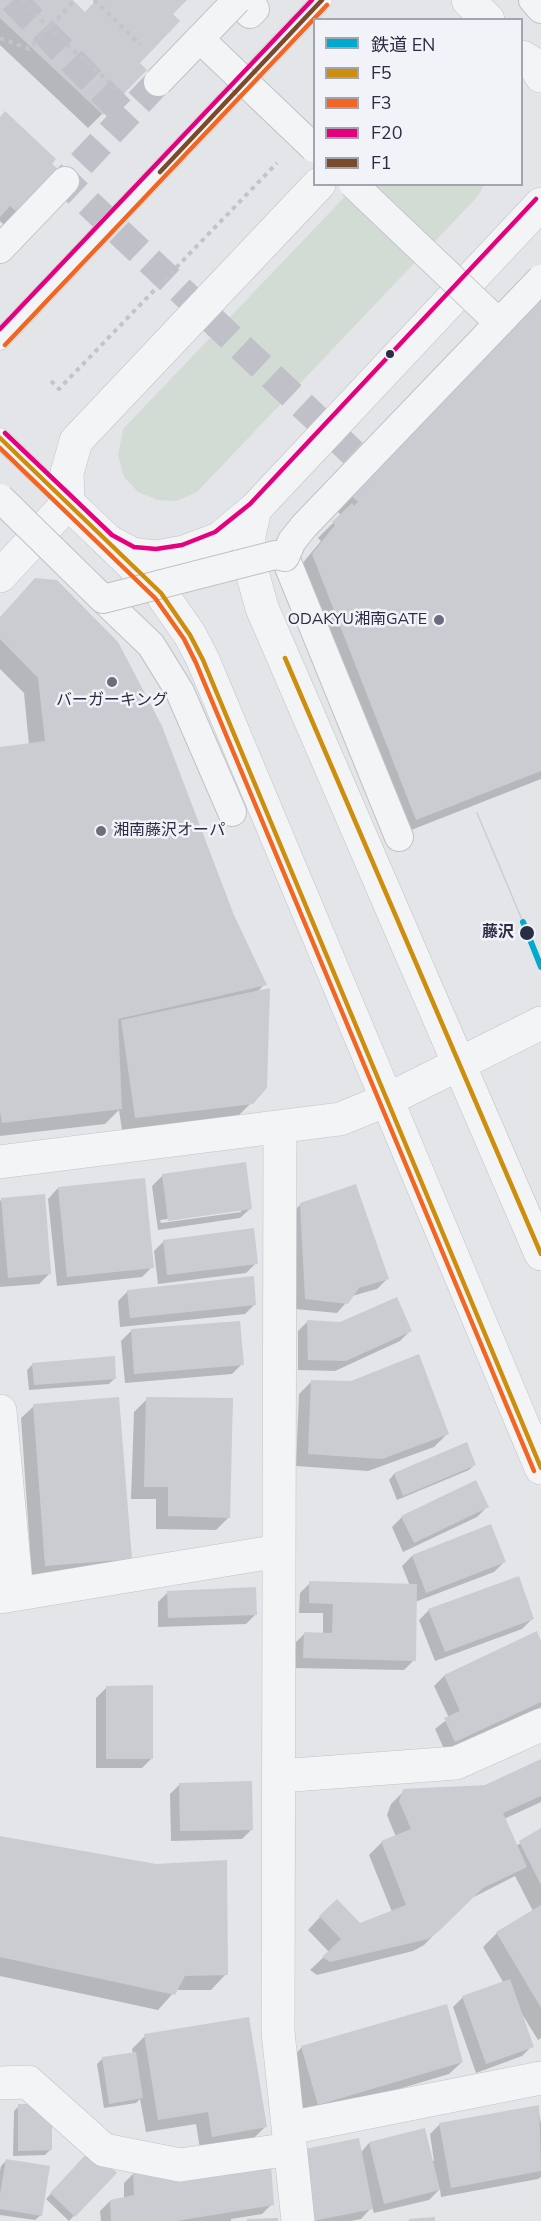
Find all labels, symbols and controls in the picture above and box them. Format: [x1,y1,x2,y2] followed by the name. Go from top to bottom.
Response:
[313,18,523,186] legend
[371,33,435,57] text: 鉄道 EN
[371,61,392,85] text: F5
[371,91,392,115] text: F3
[371,121,402,145] text: F20
[371,151,392,175] text: F1
[384,348,396,360] unlabelled marker
[288,610,427,630] place label: ODAKYU湘南GATE
[432,613,446,627] marker: ODAKYU湘南GATE
[105,675,119,689] marker: バーガーキング
[56,691,168,711] place label: バーガーキング
[113,821,225,841] place label: 湘南藤沢オーパ
[94,824,108,838] marker: 湘南藤沢オーパ
[482,923,514,943] place label: 藤沢
[518,924,536,942] marker: 藤沢

